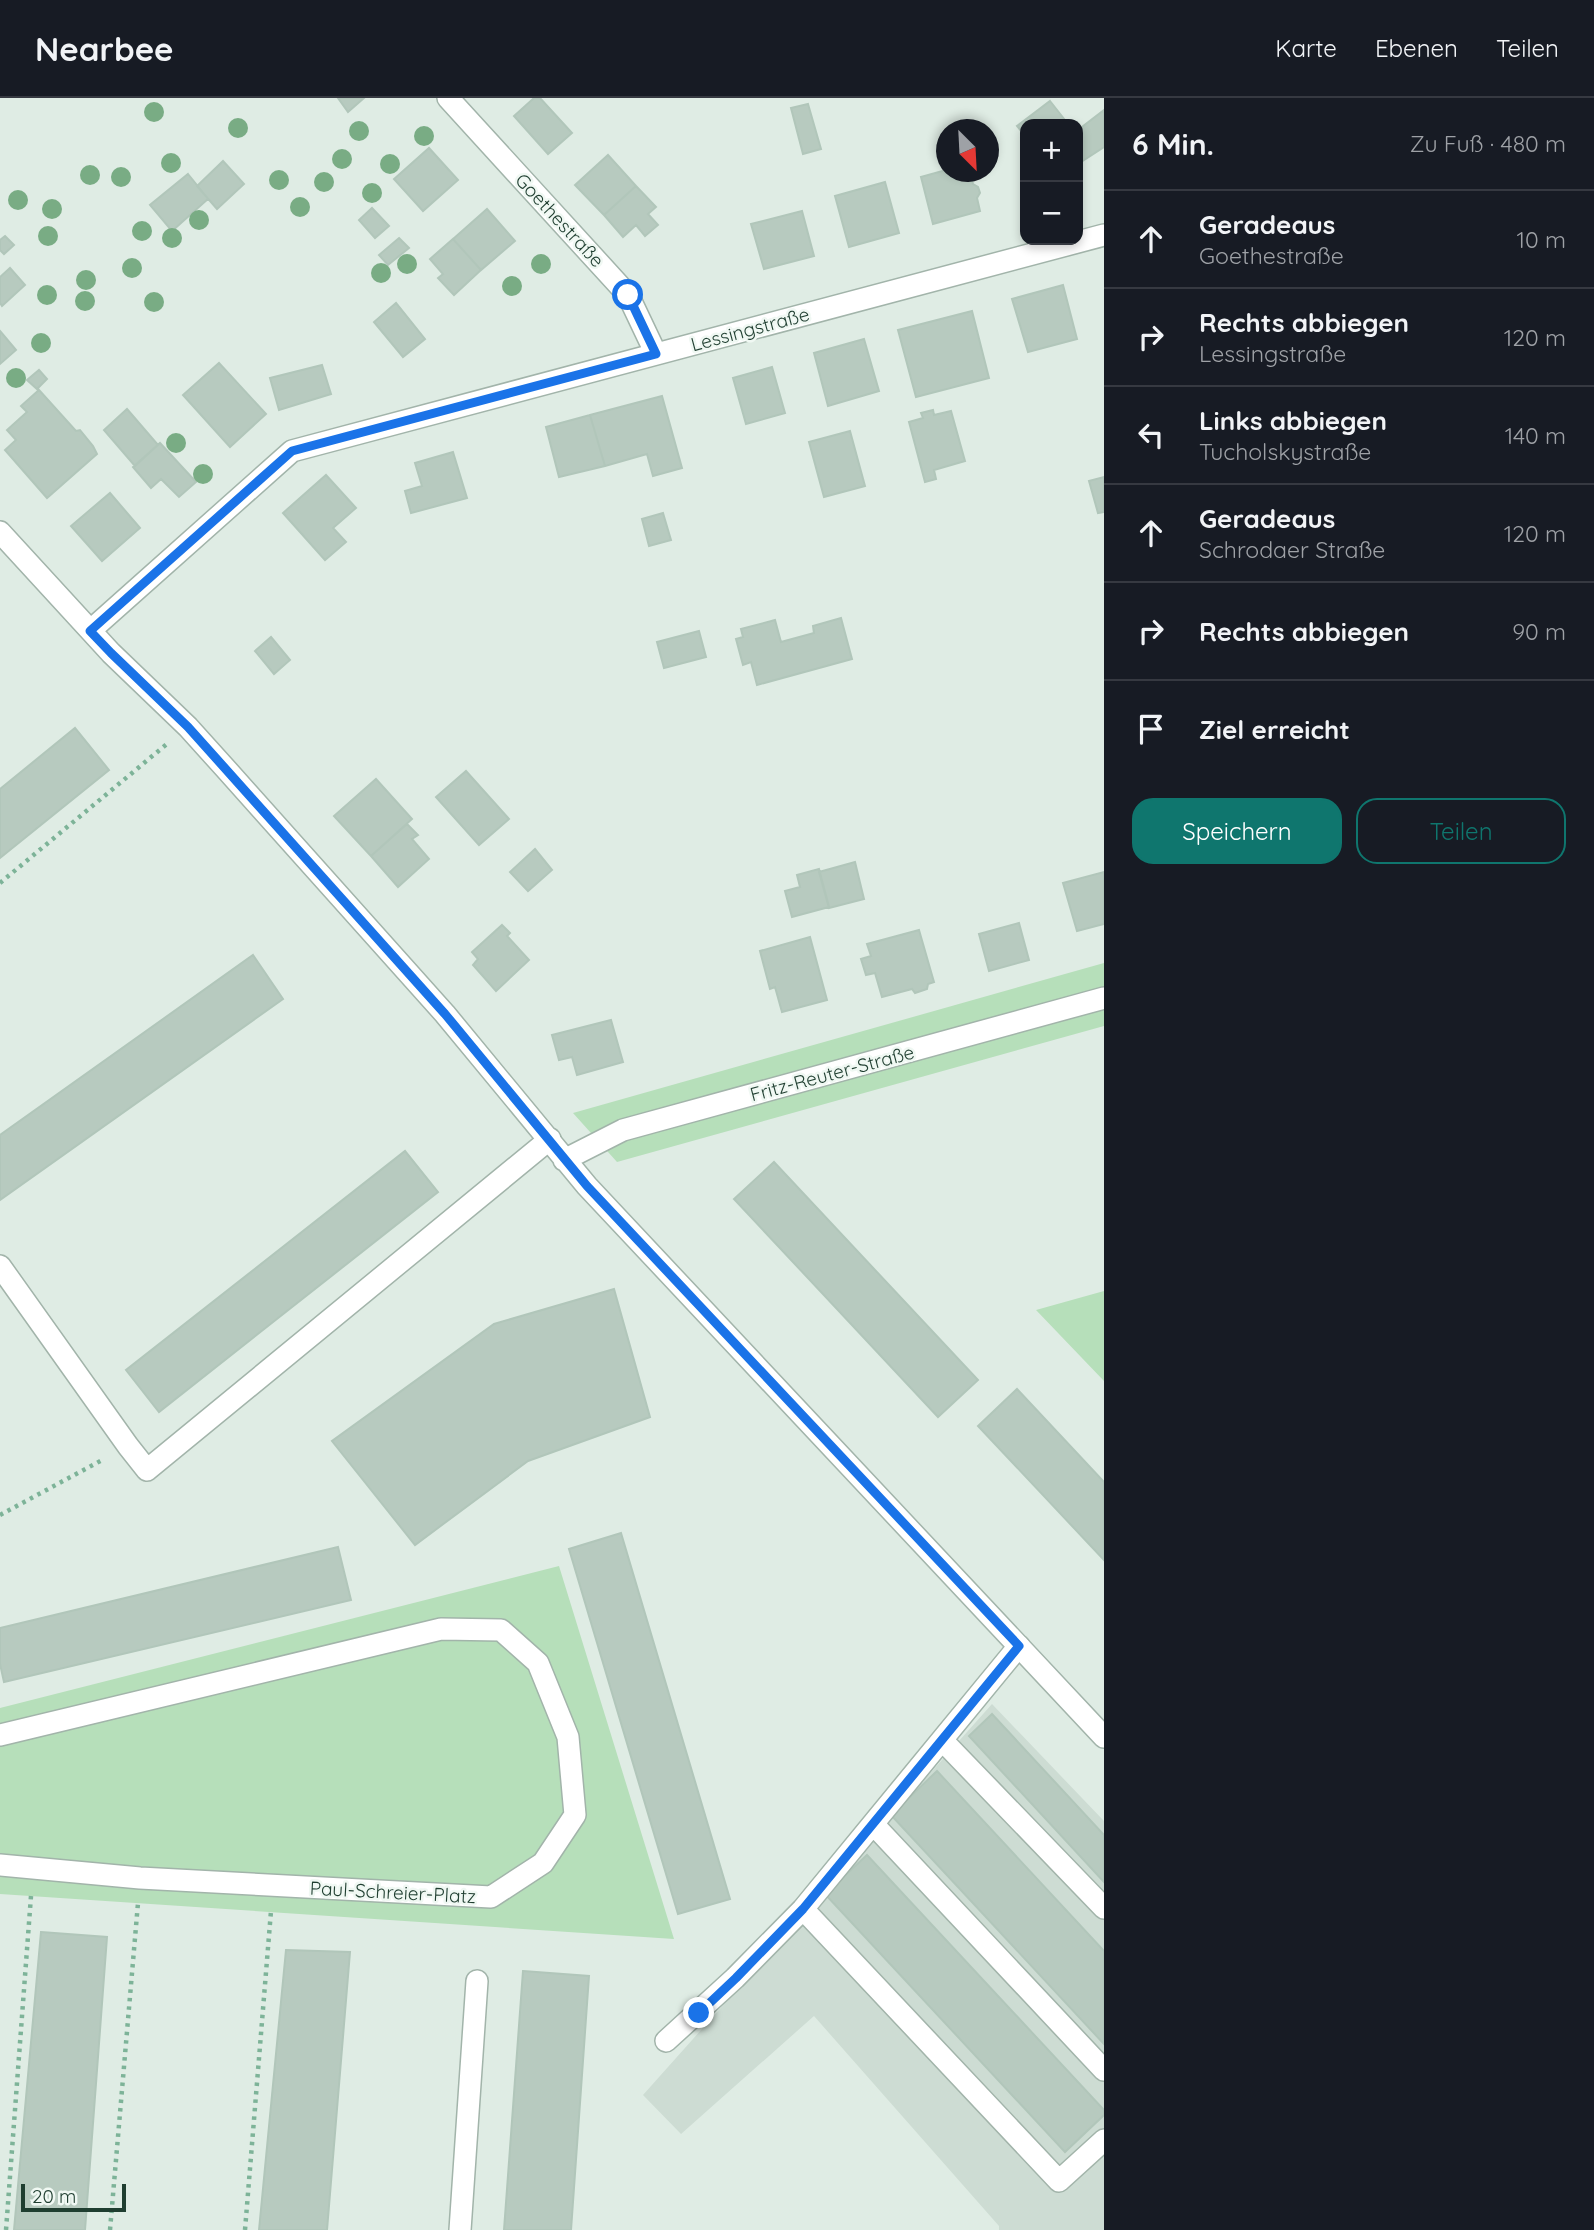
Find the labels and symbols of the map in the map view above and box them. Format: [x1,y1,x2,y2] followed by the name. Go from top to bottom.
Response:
[936,119,999,182] north arrow
[510,168,610,272] street label: Goethestraße
[612,279,643,310] route start
[688,302,812,356] street label: Lessingstraße
[747,1040,917,1106] street label: Fritz-Reuter-Straße
[309,1876,477,1908] street label: Paul-Schreier-Platz
[683,1997,714,2028] route end
[21,2181,126,2213] scale bar

